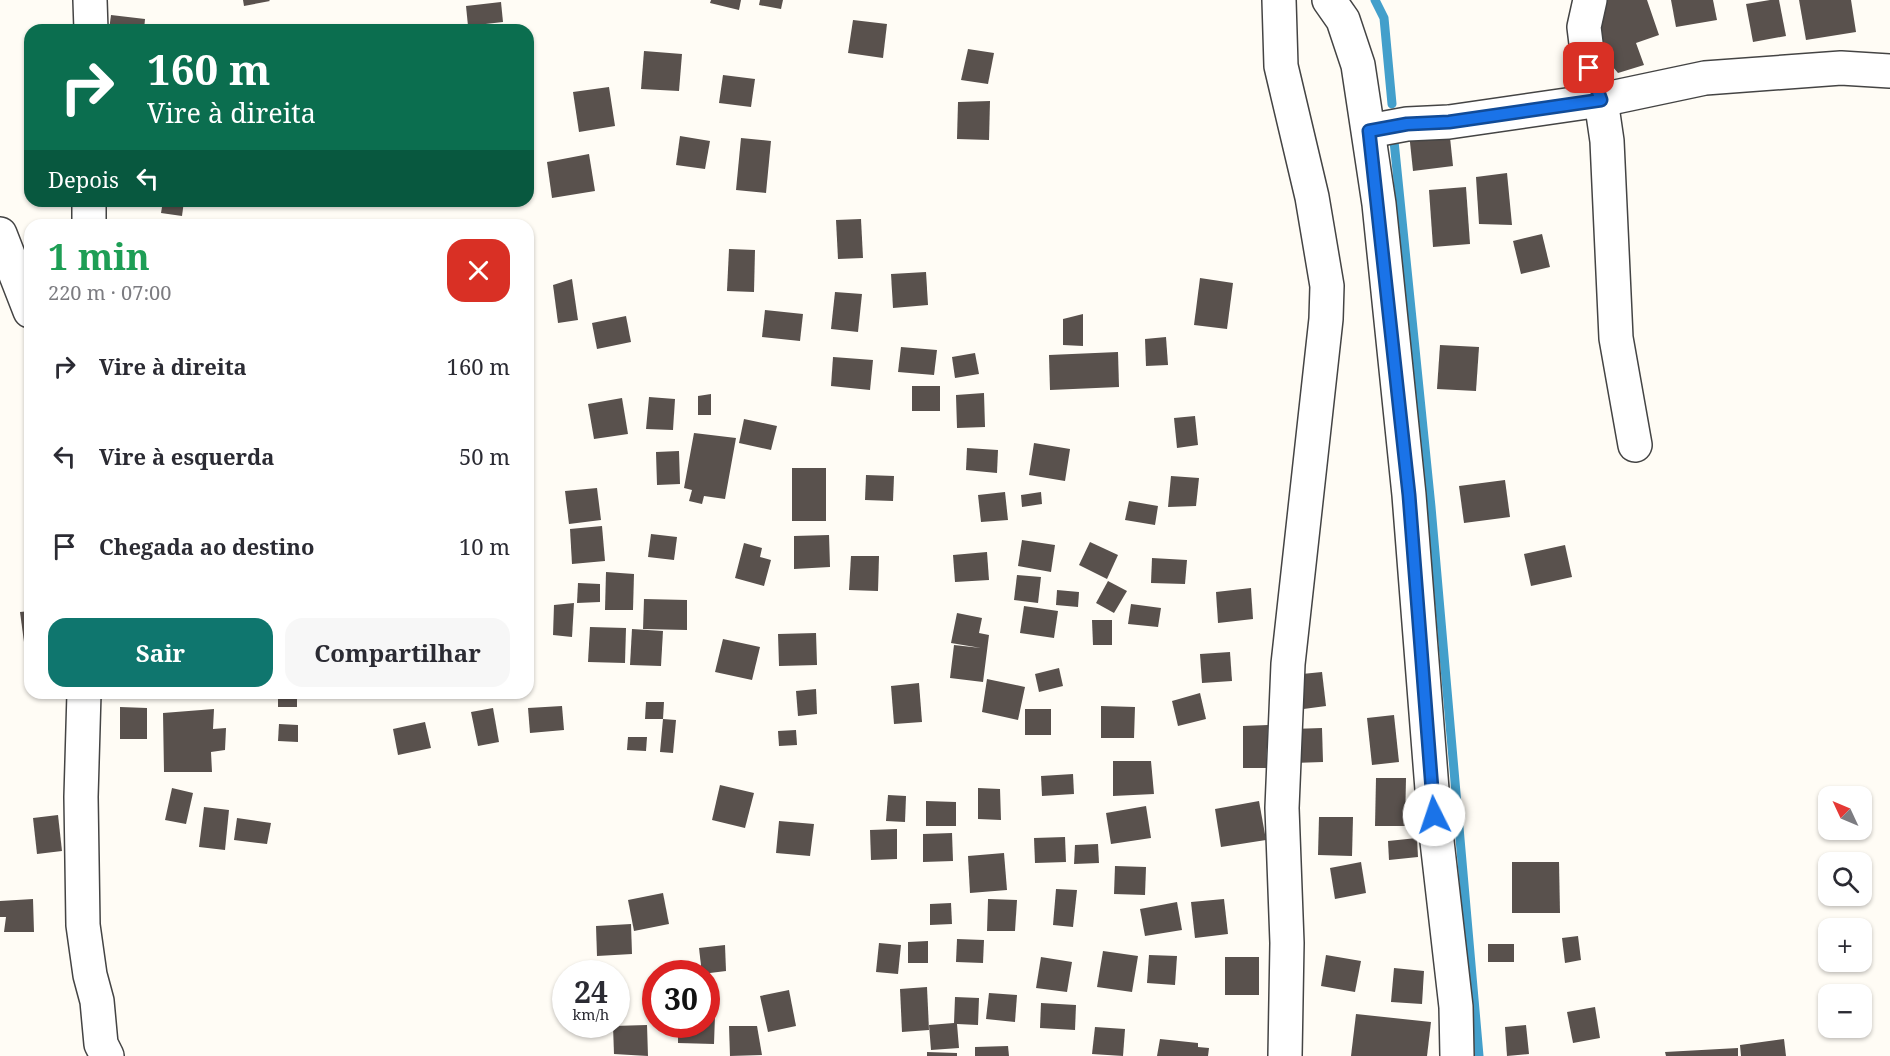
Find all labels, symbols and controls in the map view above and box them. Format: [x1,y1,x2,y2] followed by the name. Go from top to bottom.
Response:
[147,40,271,97] text: 160 m
[1563,42,1614,93] pin
[48,48,126,126] icon: right
[1572,51,1605,84] icon: arrive
[147,94,316,131] text: Vire à direita
[131,162,164,195] icon: left
[48,164,119,194] text: Depois
[48,232,150,281] text: 1 min
[447,239,510,302] button: close
[48,279,171,306] text: 220 m · 07:00
[48,350,81,383] icon: right
[99,351,247,381] text: Vire à direita
[447,351,510,381] text: 160 m
[48,440,81,473] icon: left
[99,441,275,471] text: Vire à esquerda
[459,441,510,471] text: 50 m
[48,530,81,563] icon: arrive
[99,531,314,561] text: Chegada ao destino
[459,531,510,561] text: 10 m
[48,618,273,687] button: Sair
[285,618,510,687] button: Compartilhar
[1402,783,1466,847] position arrow
[1818,786,1872,840] north arrow
[1818,786,1872,1038] map controls
[1818,852,1872,906] button: search
[1818,918,1872,972] button: +
[642,960,720,1038] speed limit sign: 30
[574,971,608,1012] text: 24
[1818,984,1872,1038] button: −
[573,1004,609,1024] text: km/h

